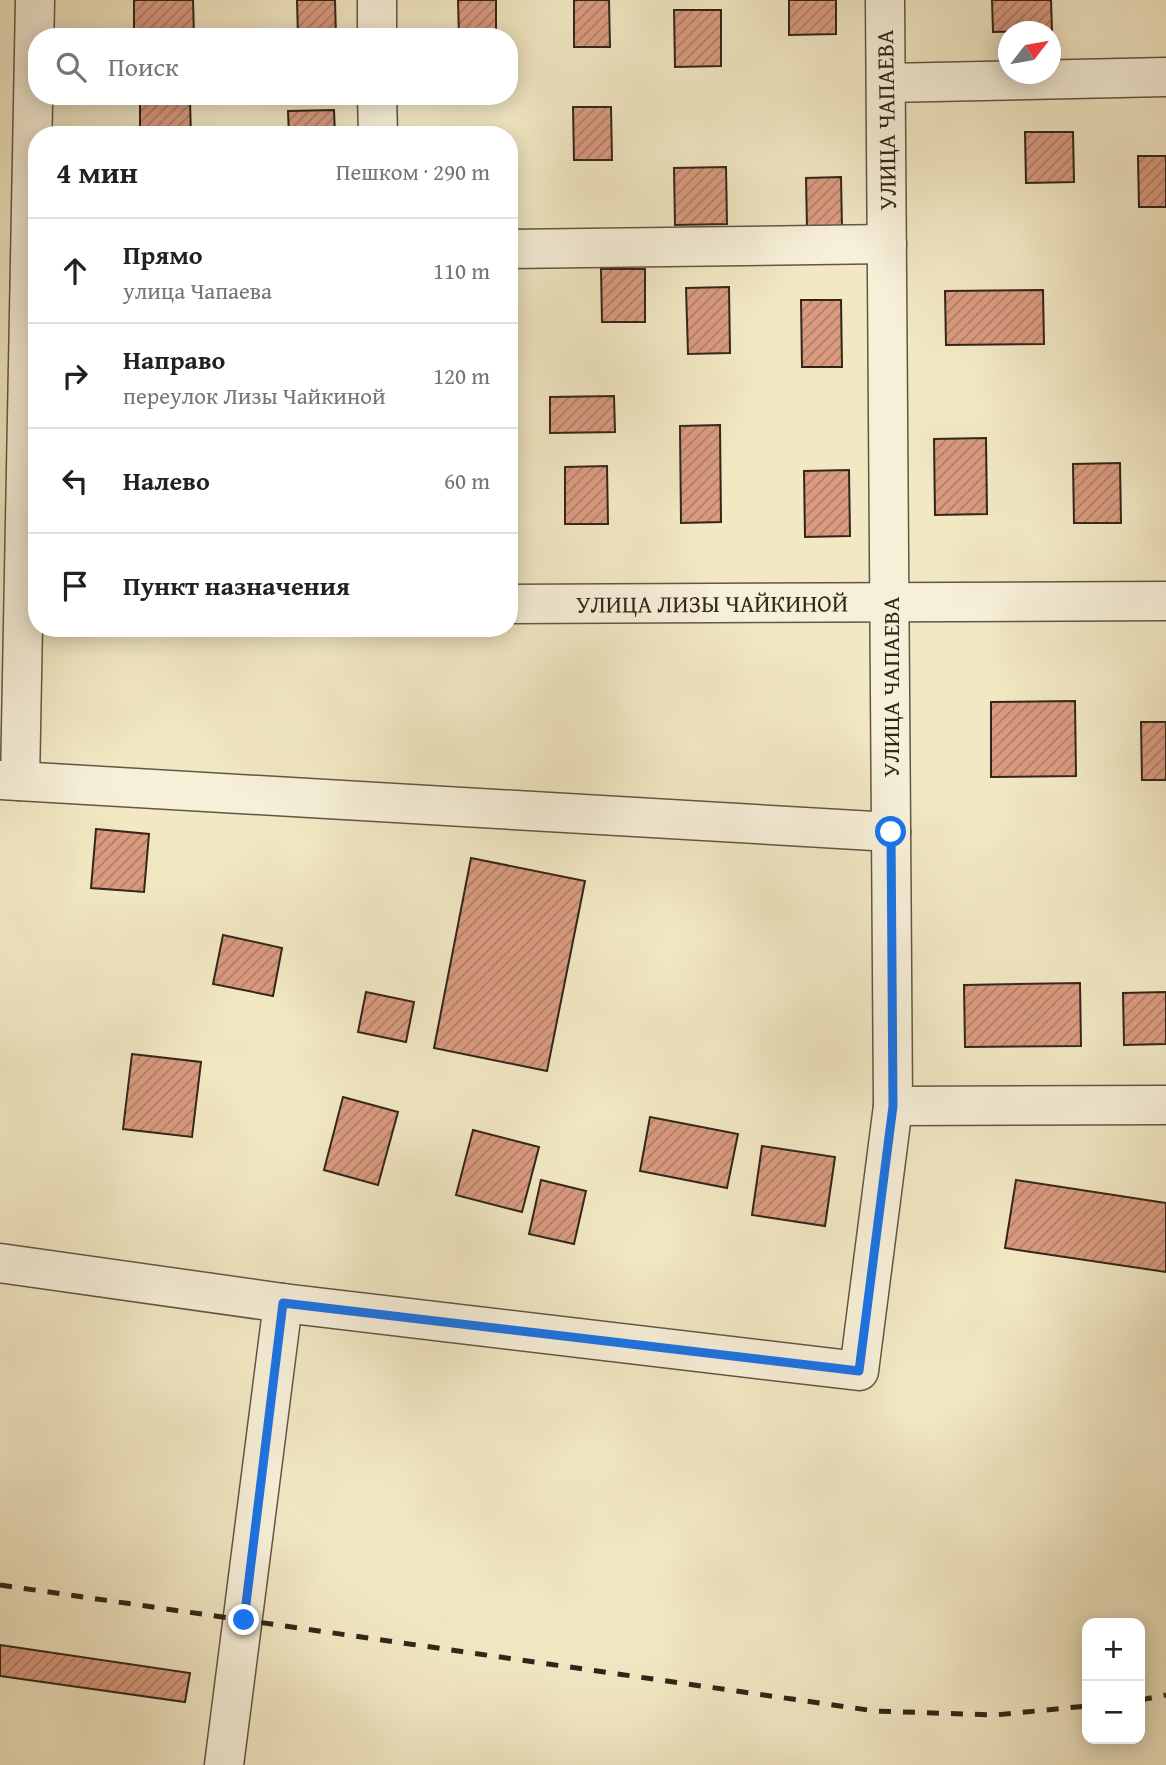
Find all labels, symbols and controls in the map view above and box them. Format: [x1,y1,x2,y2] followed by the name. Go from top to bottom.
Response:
[998,21,1061,84] north arrow
[28,28,518,105] search box
[867,29,905,211] street label: УЛИЦА ЧАПАЕВА
[108,47,179,86] text: Поиск
[52,48,90,86] icon: search
[56,150,138,194] text: 4 мин
[336,155,490,188] text: Пешком · 290 m
[123,235,203,274] text: Прямо
[56,252,94,290] icon: ahead
[433,254,490,287] text: 110 m
[123,274,272,307] text: улица Чапаева
[123,340,225,379] text: Направо
[56,357,94,395] icon: right
[433,359,490,392] text: 120 m
[123,379,386,412] text: переулок Лизы Чайкиной
[123,461,210,500] text: Налево
[56,462,94,500] icon: left
[444,464,490,497] text: 60 m
[123,566,350,605] text: Пункт назначения
[56,567,94,605] icon: arrive
[576,585,848,621] street label: УЛИЦА ЛИЗЫ ЧАЙКИНОЙ
[873,596,908,777] street label: УЛИЦА ЧАПАЕВА
[875,816,906,847] route start
[228,1604,259,1635] route end
[1082,1618,1145,1744] map controls
[1082,1618,1145,1681] button: +
[1082,1681,1145,1744] button: −

